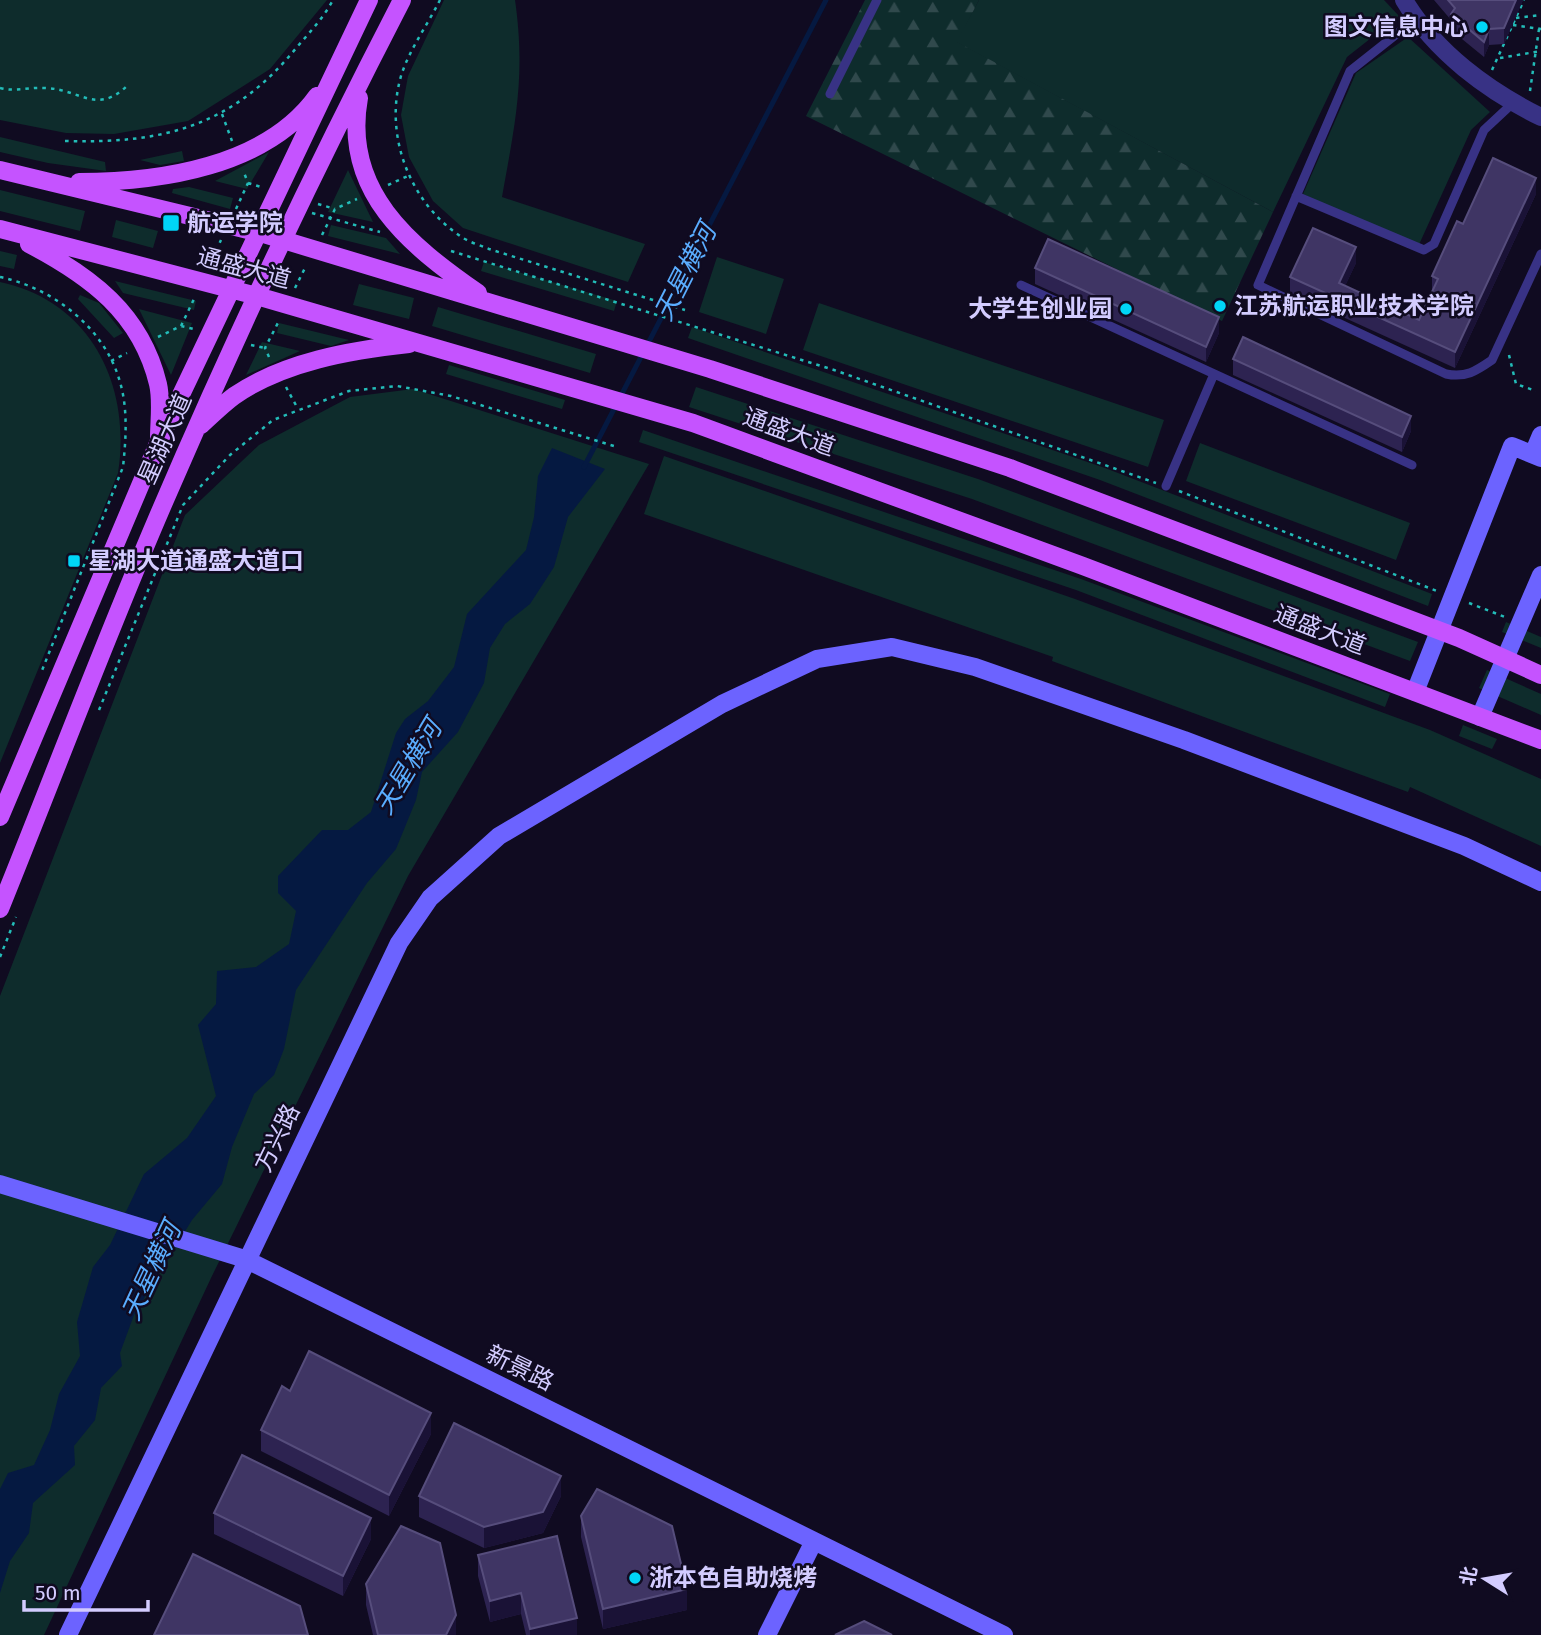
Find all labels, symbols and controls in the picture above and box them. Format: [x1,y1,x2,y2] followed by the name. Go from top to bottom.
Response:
[1324,13,1468,41] place label: 图文信息中心
[1474,19,1490,35] marker: 图文信息中心
[187,209,283,237] place label: 航运学院
[161,213,181,233] marker: 航运学院
[648,214,725,326] water label: 天星横河
[194,242,294,294] street label: 通盛大道
[1234,292,1474,320] place label: 江苏航运职业技术学院
[968,295,1112,323] place label: 大学生创业园
[1212,298,1228,314] marker: 江苏航运职业技术学院
[1118,301,1134,317] marker: 大学生创业园
[133,389,197,489] street label: 星湖大道
[739,402,839,462] street label: 通盛大道
[88,547,304,575] place label: 星湖大道通盛大道口
[66,553,82,569] marker: 星湖大道通盛大道口
[1270,600,1370,660] street label: 通盛大道
[368,710,451,820] water label: 天星横河
[249,1100,305,1176] street label: 方兴路
[115,1213,190,1325] water label: 天星横河
[482,1340,558,1396] street label: 新景路
[1450,1544,1520,1614] north arrow
[649,1564,817,1592] place label: 浙本色自助烧烤
[1456,1564,1482,1587] text: 北
[24,1568,149,1612] scale bar
[627,1570,643,1586] marker: 浙本色自助烧烤
[35,1580,81,1606] text: 50 m

